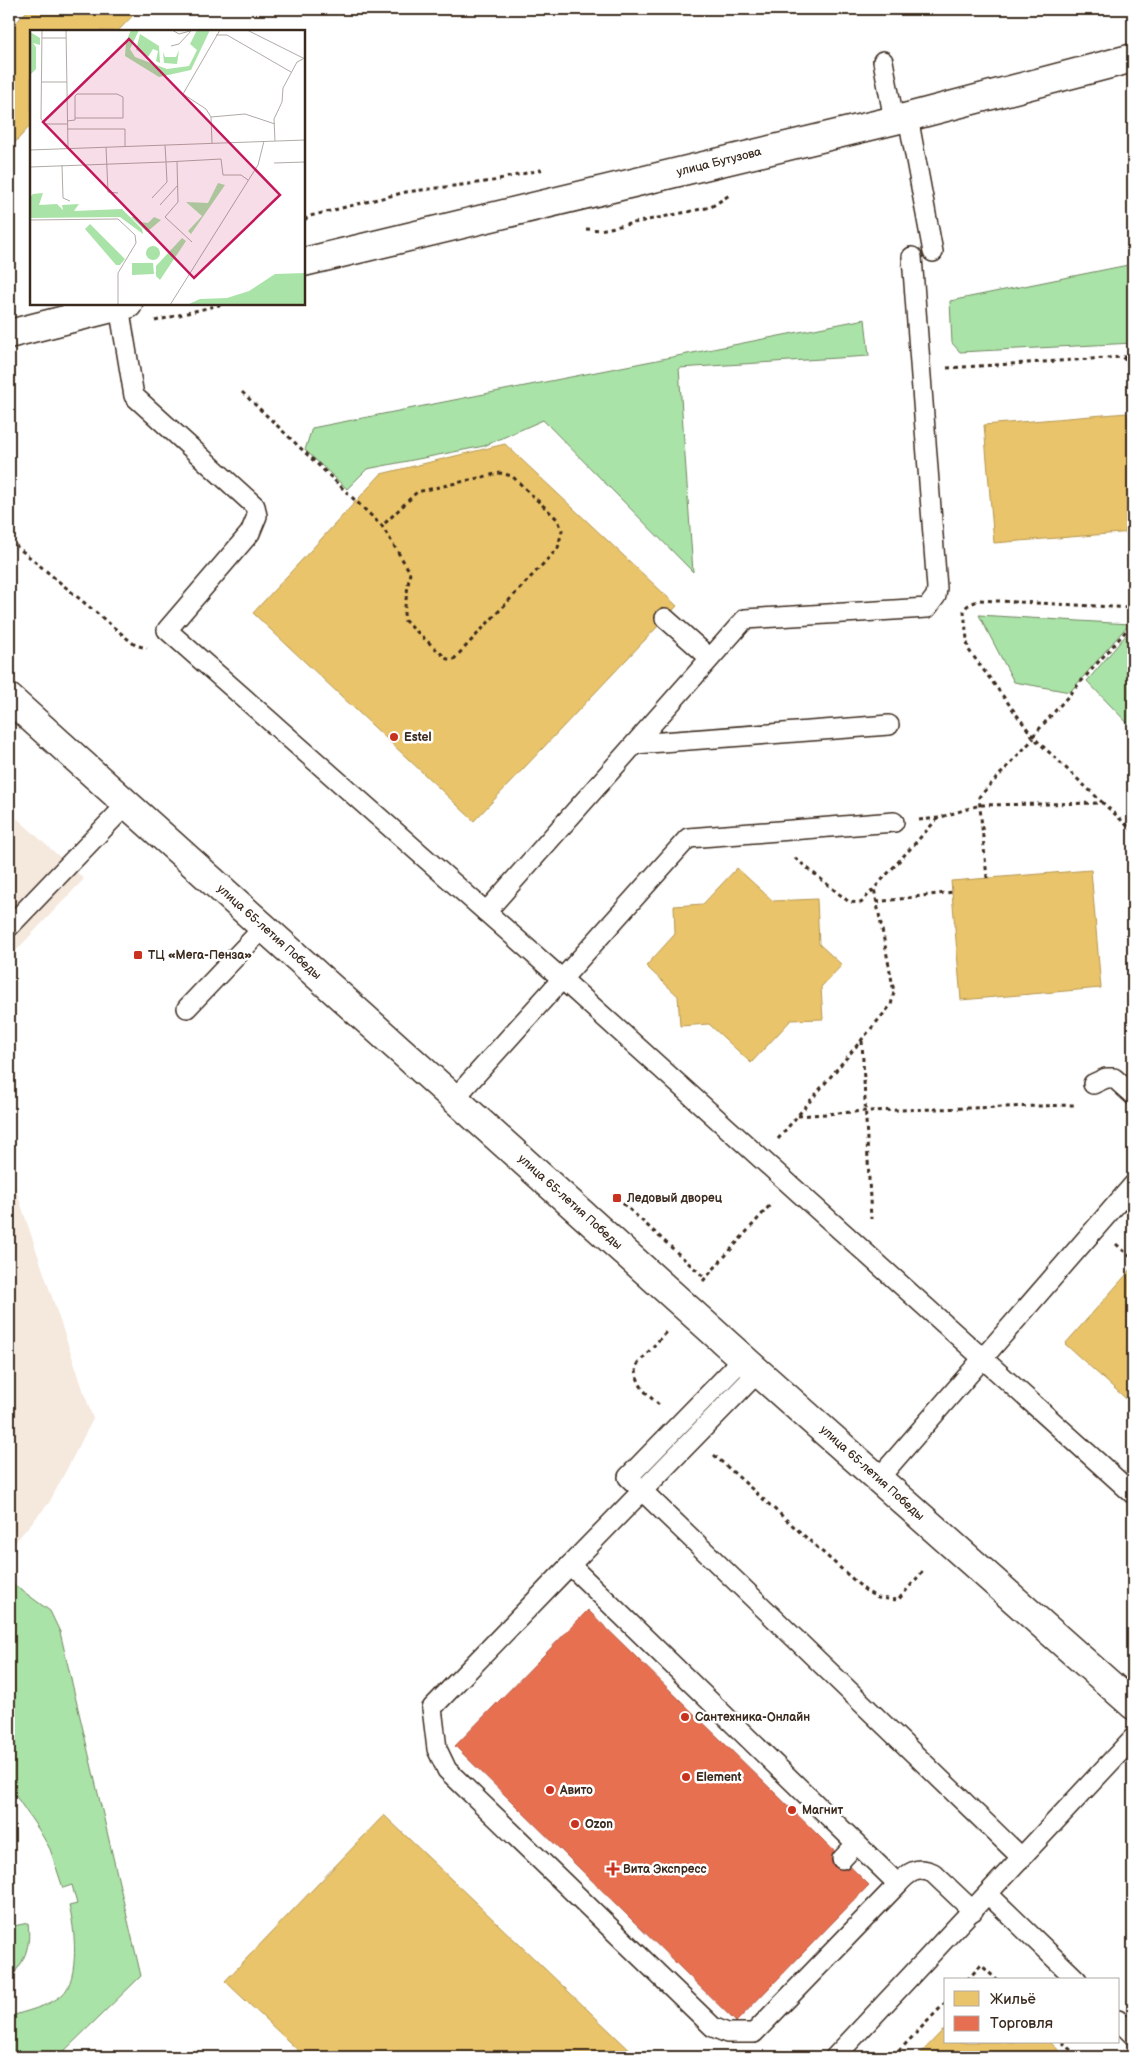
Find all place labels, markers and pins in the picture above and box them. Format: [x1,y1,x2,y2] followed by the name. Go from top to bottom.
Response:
[404,730,431,745] place label: Estel
[388,731,400,743] marker: Estel
[148,948,252,963] place label: ТЦ «Мега-Пенза»
[132,949,144,961] marker: ТЦ «Мега-Пенза»
[626,1191,723,1206] place label: Ледовый дворец
[611,1192,623,1204] marker: Ледовый дворец
[695,1710,810,1725] place label: Сантехника-Онлайн
[679,1711,691,1723] marker: Сантехника-Онлайн
[696,1770,742,1785] place label: Element
[680,1771,692,1783] marker: Element
[559,1783,593,1798] place label: Авито
[544,1784,556,1796] marker: Авито
[802,1803,844,1818] place label: Магнит
[786,1804,798,1816] marker: Магнит
[585,1817,613,1832] place label: Ozon
[569,1818,581,1830] marker: Ozon
[623,1862,707,1877] place label: Вита Экспресс
[607,1863,619,1875] marker: Вита Экспресс

